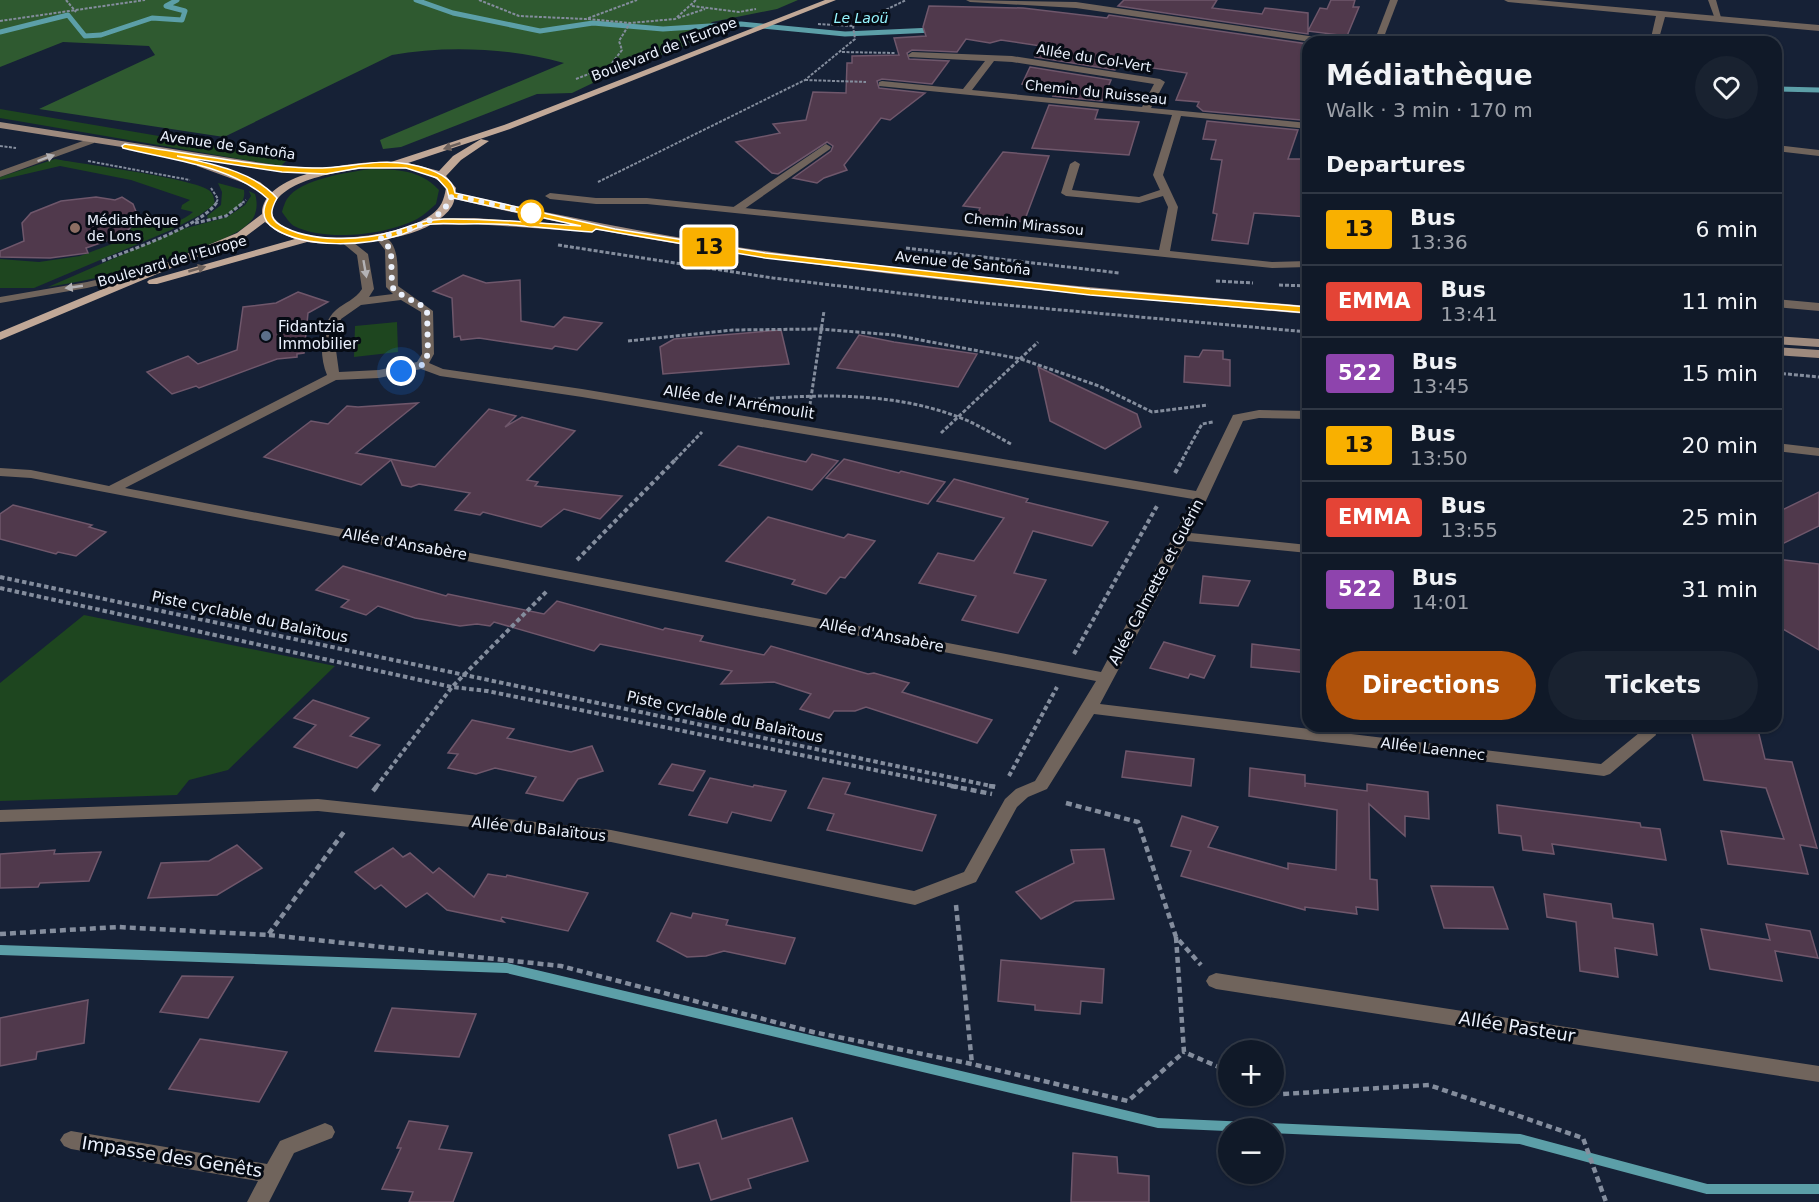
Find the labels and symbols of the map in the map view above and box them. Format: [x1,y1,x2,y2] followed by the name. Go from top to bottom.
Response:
[834,10,888,26] water label: Le Laoü
[589,14,739,84] street label: Boulevard de l'Europe
[1035,41,1153,75] street label: Allée du Col-Vert
[1024,77,1168,107] street label: Chemin du Ruisseau
[159,128,297,162] street label: Avenue de Santoña
[443,141,461,151] one-way arrow
[37,152,55,162] one-way arrow
[518,200,544,226] unlabelled marker
[963,210,1085,238] street label: Chemin Mirassou
[87,212,178,244] place label: Médiathèque de Lons
[68,221,82,235] marker: Médiathèque de Lons
[682,228,736,266] line badge: 13
[96,232,248,290] street label: Boulevard de l'Europe
[894,248,1032,278] street label: Avenue de Santoña
[361,259,370,278] one-way arrow
[188,264,206,273] one-way arrow
[65,283,84,292] one-way arrow
[278,318,359,353] place label: Fidantzia Immobilier
[259,329,273,343] marker: Fidantzia Immobilier
[386,356,416,386] your location
[662,381,816,423] street label: Allée de l'Arrémoulit
[1105,496,1207,668] street label: Allée Calmette et Guérin
[341,524,469,564] street label: Allée d'Ansabère
[150,587,350,647] street label: Piste cyclable du Balaïtous
[818,614,946,656] street label: Allée d'Ansabère
[625,687,825,747] street label: Piste cyclable du Balaïtous
[1380,734,1486,764] street label: Allée Laennec
[471,813,607,845] street label: Allée du Balaïtous
[1457,1007,1577,1046] street label: Allée Pasteur
[80,1132,264,1181] street label: Impasse des Genêts

